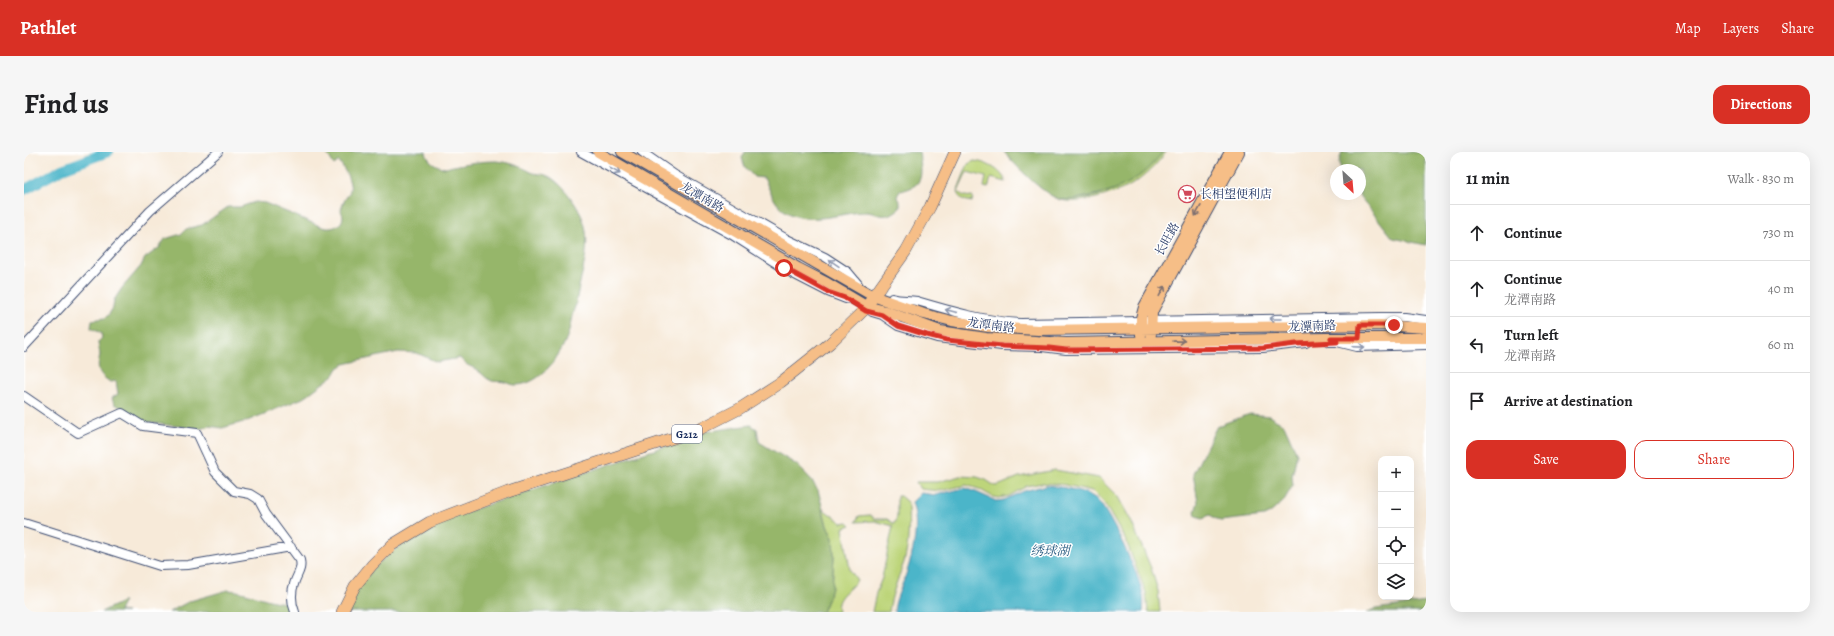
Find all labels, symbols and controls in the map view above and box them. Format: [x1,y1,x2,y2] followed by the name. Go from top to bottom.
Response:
[20,15,76,41] text: Pathlet
[1675,19,1701,38] text: Map
[1723,19,1759,38] text: Layers
[1781,19,1814,38] text: Share
[24,85,109,123] text: Find us
[1713,85,1810,124] button: Directions
[1330,164,1366,200] north arrow
[609,167,621,175] one-way arrow
[1466,167,1510,190] text: 11 min
[1727,170,1794,187] text: Walk · 830 m
[677,178,727,216] street label: 龙潭南路
[1177,184,1197,204] supermarket icon: 长相望便利店
[1200,186,1272,202] place label: 长相望便利店
[1193,205,1201,217] one-way arrow
[1151,219,1183,259] street label: 长旺路
[1466,222,1488,244] icon: ahead
[1504,223,1562,243] text: Continue
[1763,224,1794,241] text: 730 m
[775,259,793,277] route start
[829,259,840,267] one-way arrow
[1504,269,1562,289] text: Continue
[1466,278,1488,300] icon: ahead
[1768,280,1794,297] text: 40 m
[1159,285,1167,297] one-way arrow
[1504,291,1556,308] text: 龙潭南路
[944,306,957,314] one-way arrow
[966,314,1016,336] street label: 龙潭南路
[1269,315,1282,323] one-way arrow
[1385,316,1403,334] route end
[1288,317,1336,335] street label: 龙潭南路
[1504,325,1559,345] text: Turn left
[1466,334,1488,356] icon: left
[1768,336,1794,353] text: 60 m
[1172,337,1185,345] one-way arrow
[1352,343,1365,350] one-way arrow
[1504,347,1556,364] text: 龙潭南路
[1466,390,1488,412] icon: arrive
[1504,391,1633,411] text: Arrive at destination
[672,425,702,443] road number: G212
[1466,440,1626,479] button: Save
[1634,440,1794,479] button: Share
[1378,456,1414,600] map controls
[1378,456,1414,492] button: +
[1378,492,1414,528] button: −
[1378,528,1414,564] button: locate
[1030,542,1071,559] water label: 绣球湖
[1378,564,1414,600] button: layers

